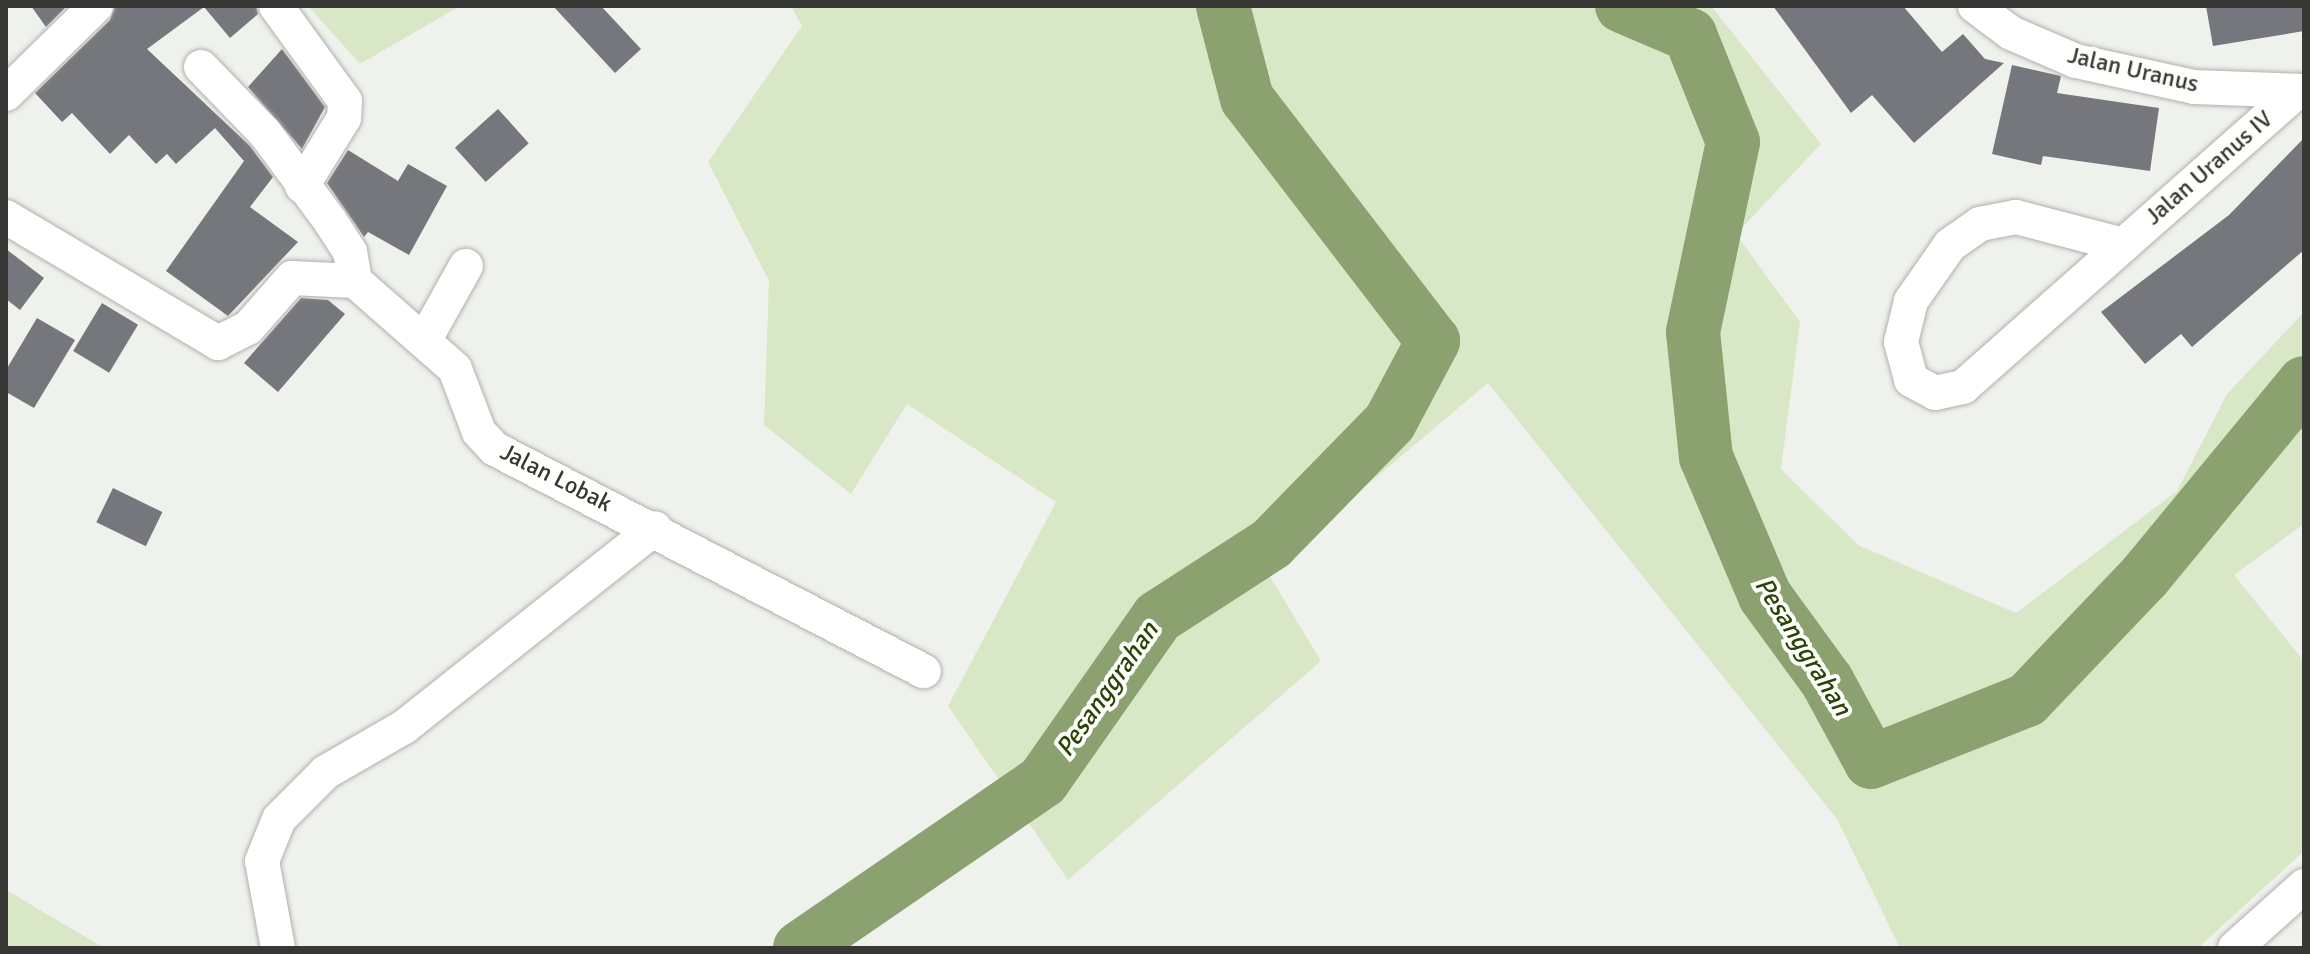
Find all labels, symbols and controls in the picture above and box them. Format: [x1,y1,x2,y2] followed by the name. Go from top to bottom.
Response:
[2065,41,2201,99] street label: Jalan Uranus
[2139,105,2279,231] street label: Jalan Uranus IV
[495,438,617,518] street label: Jalan Lobak
[1747,572,1857,722] water label: Pesanggrahan
[1050,617,1166,763] water label: Pesanggrahan

